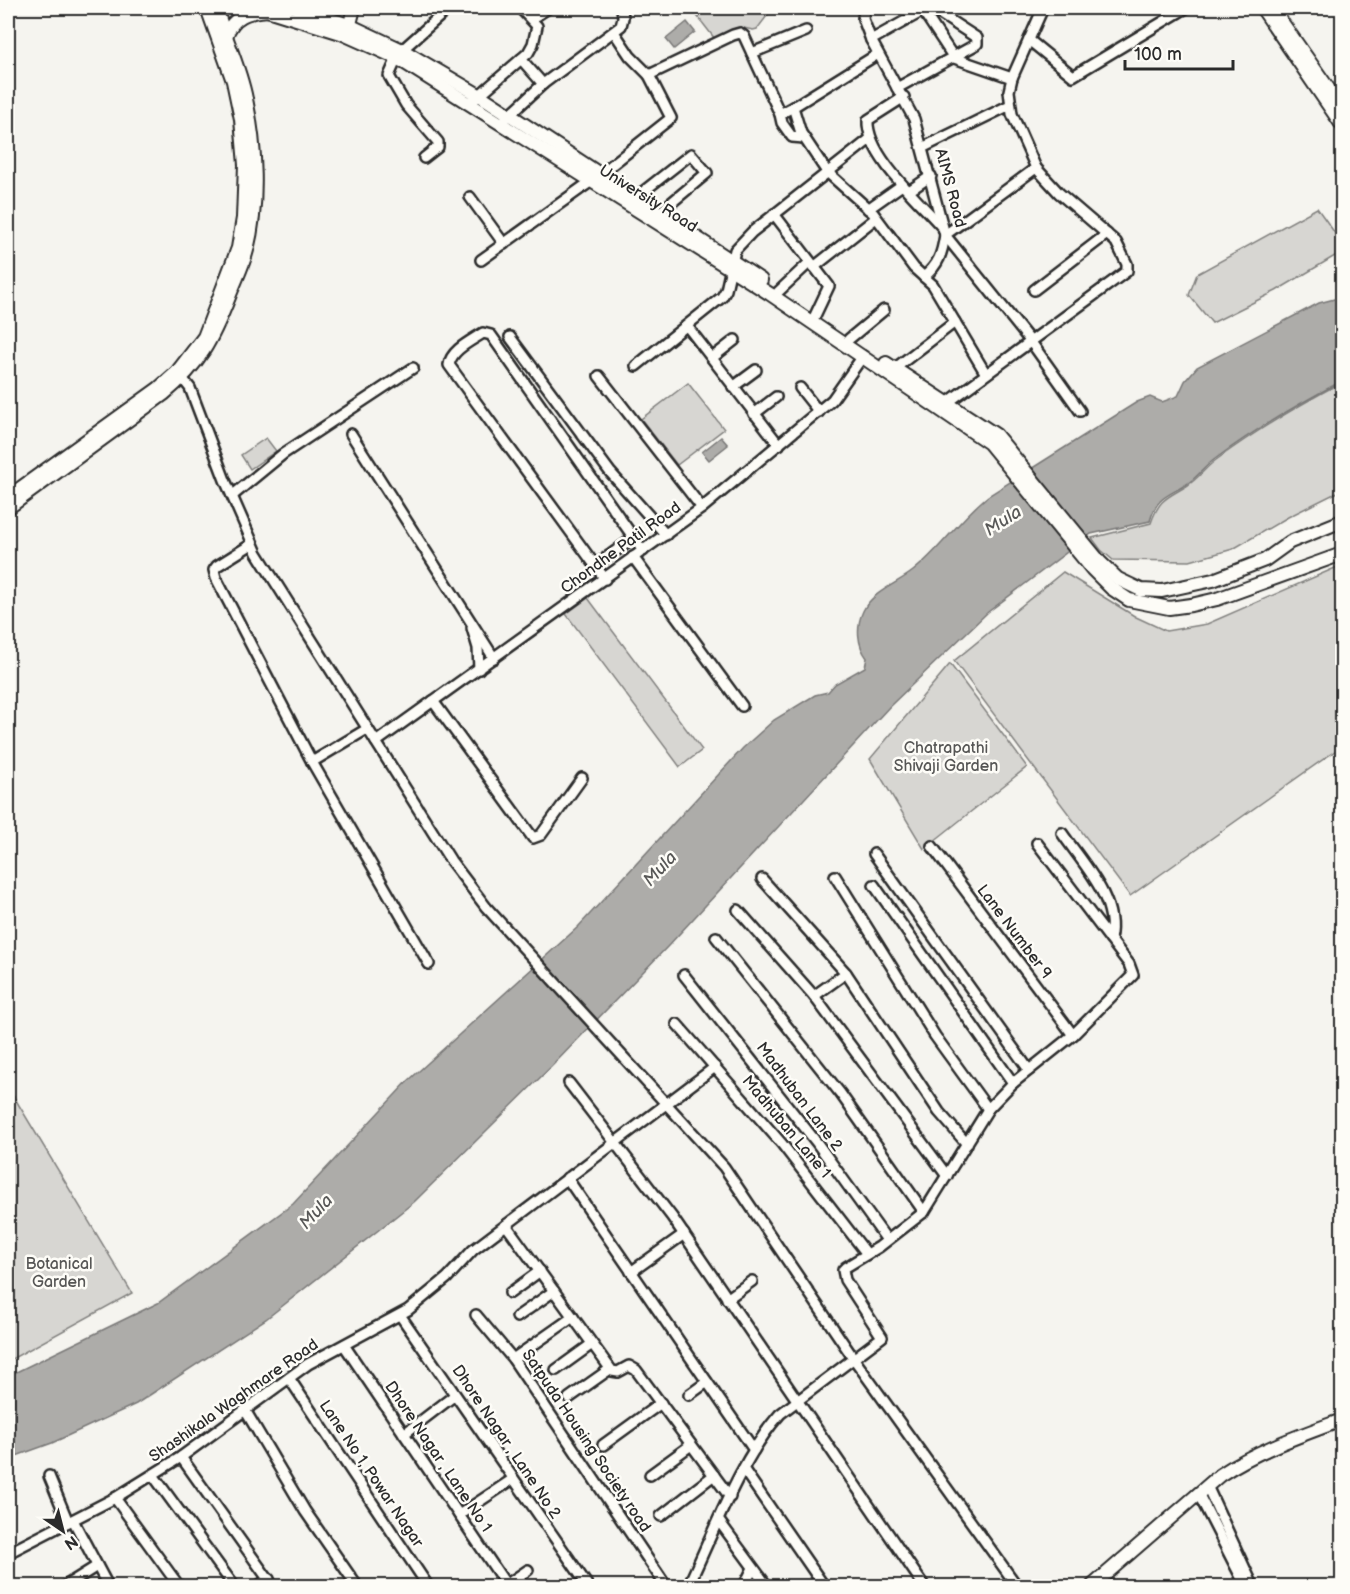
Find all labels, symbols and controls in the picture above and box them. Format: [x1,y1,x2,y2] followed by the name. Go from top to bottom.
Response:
[1125,33,1233,71] scale bar
[1134,44,1182,65] text: 100 m
[930,146,970,230] street label: AIMS Road
[595,161,701,237] street label: University Road
[557,498,685,598] street label: Chondhe Patil Road
[981,501,1025,541] water label: Mula
[894,739,998,776] park label: Chatrapathi Shivaji Garden
[639,847,681,891] water label: Mula
[972,881,1056,983] street label: Lane Number 9
[752,1039,846,1156] street label: Madhuban Lane 2
[738,1072,834,1182] street label: Madhuban Lane 1
[295,1190,337,1234] water label: Mula
[25,1255,93,1292] park label: Botanical Garden
[146,1335,322,1467] street label: Shashikala Waghmare Road
[518,1346,654,1536] street label: Satpuda Housing Society road
[447,1362,565,1523] street label: Dhore Nagar , Lane No 2
[380,1378,496,1536] street label: Dhore Nagar , Lane No 1
[315,1397,427,1551] street label: Lane No 1, Powar Nagar
[33,1501,93,1561] north arrow
[60,1531,81,1553] text: N

